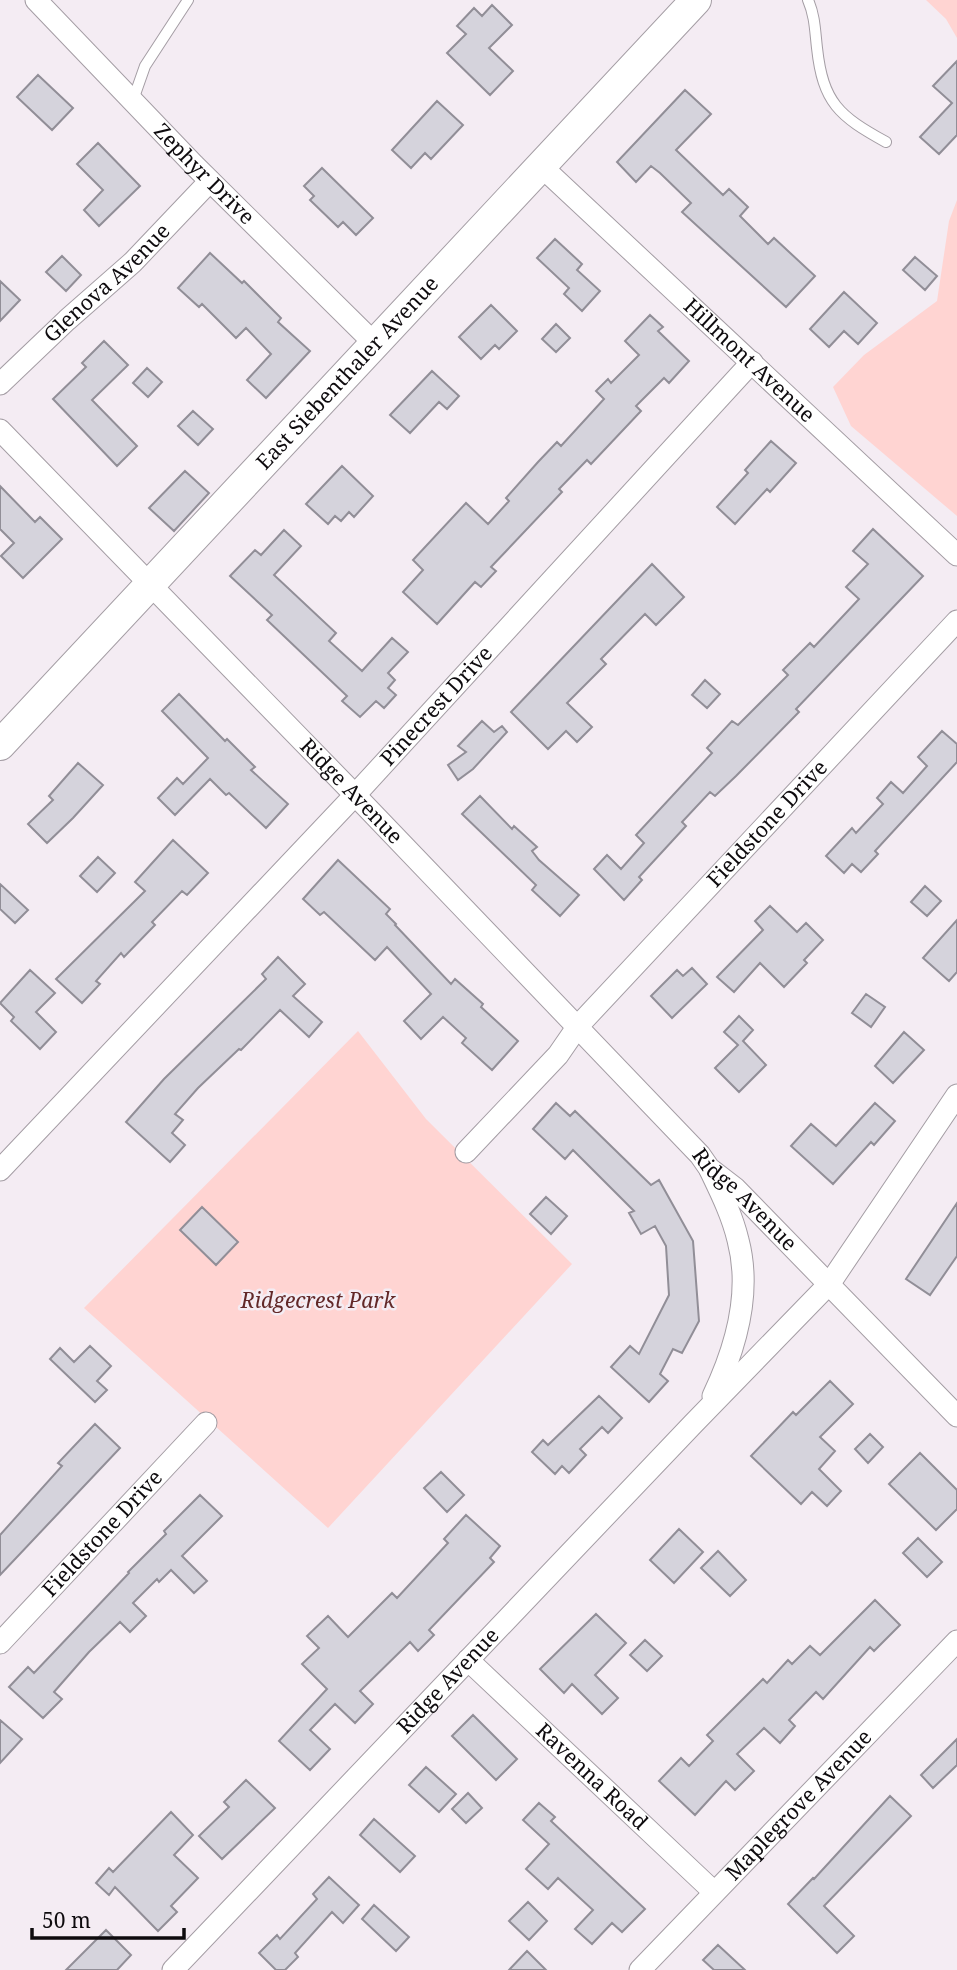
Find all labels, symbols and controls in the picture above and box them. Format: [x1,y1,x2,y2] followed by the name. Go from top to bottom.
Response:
[148,117,261,230] street label: Zephyr Drive
[37,217,175,348] street label: Glenova Avenue
[249,270,444,475] street label: East Siebenthaler Avenue
[678,292,821,428] street label: Hillmont Avenue
[374,639,498,771] street label: Pinecrest Drive
[294,732,409,850] street label: Ridge Avenue
[700,753,833,893] street label: Fieldstone Drive
[686,1142,804,1256] street label: Ridge Avenue
[240,1286,396,1314] park label: Ridgecrest Park
[35,1463,168,1602] street label: Fieldstone Drive
[390,1621,505,1739] street label: Ridge Avenue
[530,1716,654,1836] street label: Ravenna Road
[719,1723,877,1886] street label: Maplegrove Avenue
[32,1896,184,1940] scale bar
[42,1906,91,1934] text: 50 m

